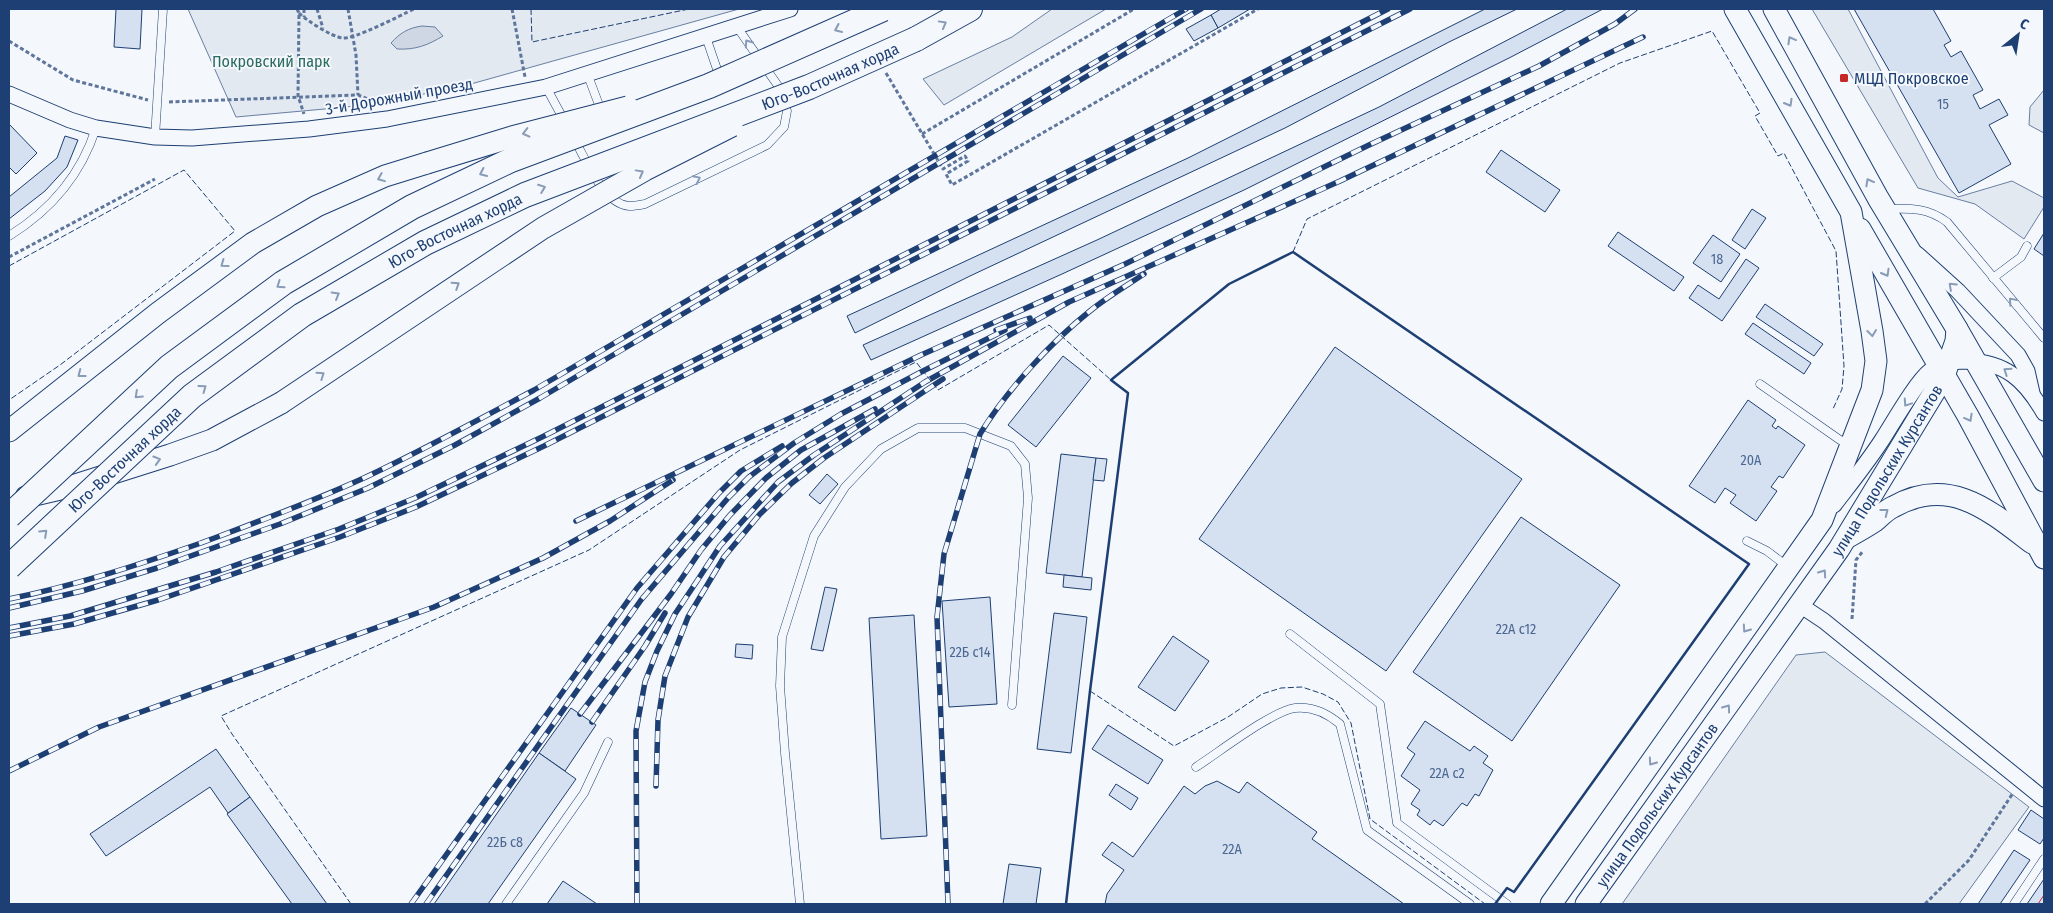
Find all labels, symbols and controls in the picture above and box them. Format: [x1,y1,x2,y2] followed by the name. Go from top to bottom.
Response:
[1993,10,2043,60] north arrow
[2017,15,2032,34] text: С
[938,20,947,30] one-way arrow
[834,22,843,33] one-way arrow
[1787,36,1797,45] one-way arrow
[745,39,754,49] one-way arrow
[759,39,902,114] street label: Юго-Восточная хорда
[212,52,331,71] park label: Покровский парк
[1854,69,1969,88] place label: МЦД Покровское
[1838,72,1850,84] marker: МЦД Покровское
[324,74,474,119] street label: 3-й Дорожный проезд
[1937,96,1949,113] house number: 15
[1783,98,1793,107] one-way arrow
[521,127,530,138] one-way arrow
[480,166,489,176] one-way arrow
[634,169,643,179] one-way arrow
[377,172,386,183] one-way arrow
[692,175,701,185] one-way arrow
[1865,178,1875,187] one-way arrow
[537,184,546,195] one-way arrow
[385,189,525,272] street label: Юго-Восточная хорда
[1711,251,1723,268] house number: 18
[221,259,230,267] one-way arrow
[1879,268,1889,277] one-way arrow
[276,279,286,288] one-way arrow
[451,282,460,291] one-way arrow
[1949,283,1958,292] one-way arrow
[330,292,339,302] one-way arrow
[2009,297,2018,306] one-way arrow
[1866,329,1877,337] one-way arrow
[78,368,87,376] one-way arrow
[2003,368,2012,377] one-way arrow
[315,372,325,381] one-way arrow
[1828,381,1946,560] street label: улица Подольских Курсантов
[197,385,207,394] one-way arrow
[135,389,144,398] one-way arrow
[1904,397,1913,407] one-way arrow
[64,402,185,517] street label: Юго-Восточная хорда
[1962,413,1972,422] one-way arrow
[1741,452,1762,469] house number: 20А
[152,455,160,465] one-way arrow
[1880,509,1889,518] one-way arrow
[39,530,48,539] one-way arrow
[1817,569,1826,578] one-way arrow
[1496,621,1536,638] house number: 22А с12
[1743,624,1752,633] one-way arrow
[949,644,991,661] house number: 22Б с14
[1721,704,1730,714] one-way arrow
[1592,719,1722,891] street label: улица Подольских Курсантов
[1649,756,1658,766] one-way arrow
[1429,765,1465,782] house number: 22А с2
[487,834,523,851] house number: 22Б с8
[1222,841,1242,858] house number: 22А

